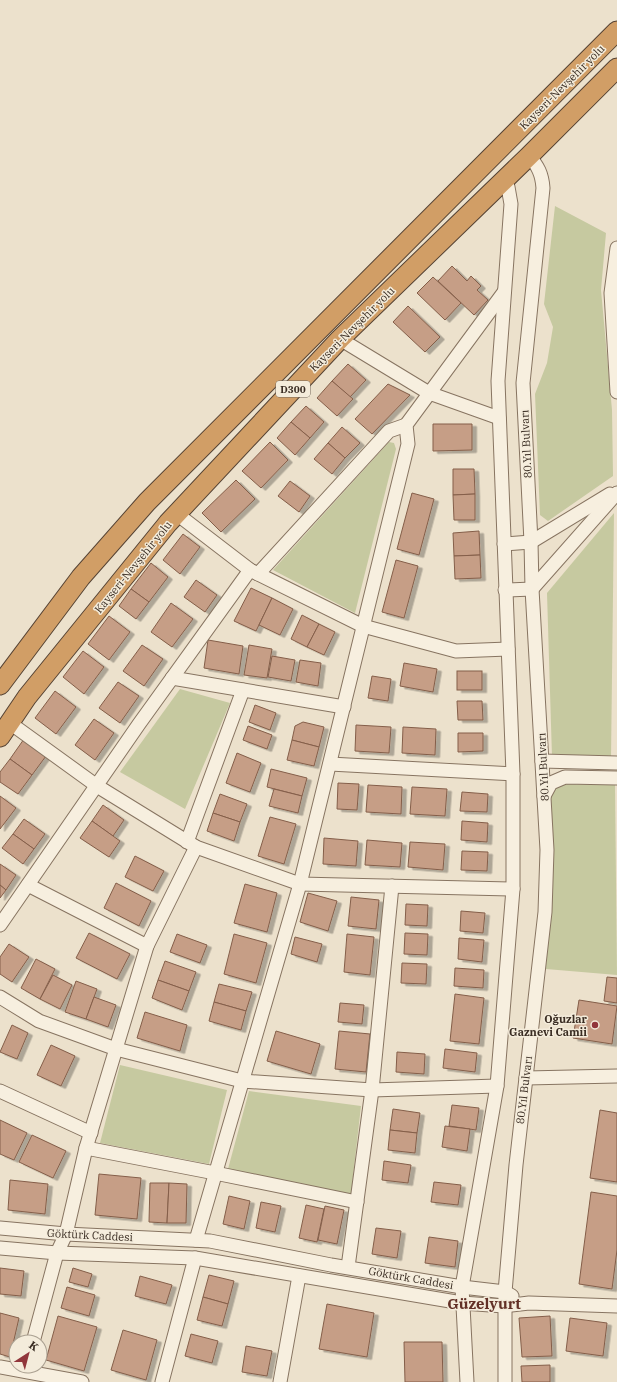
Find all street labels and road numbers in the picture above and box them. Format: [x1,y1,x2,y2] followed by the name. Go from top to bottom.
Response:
[517,41,608,132] street label: Kayseri-Nevşehir yolu
[307,283,398,374] street label: Kayseri-Nevşehir yolu
[276,381,310,397] road number: D300
[517,409,535,479] street label: 80.Yıl Bulvarı
[92,518,175,616] street label: Kayseri-Nevşehir yolu
[534,732,552,802] street label: 80.Yıl Bulvarı
[513,1055,535,1125] street label: 80.Yıl Bulvarı
[47,1226,134,1244] street label: Göktürk Caddesi
[367,1264,455,1292] street label: Göktürk Caddesi

